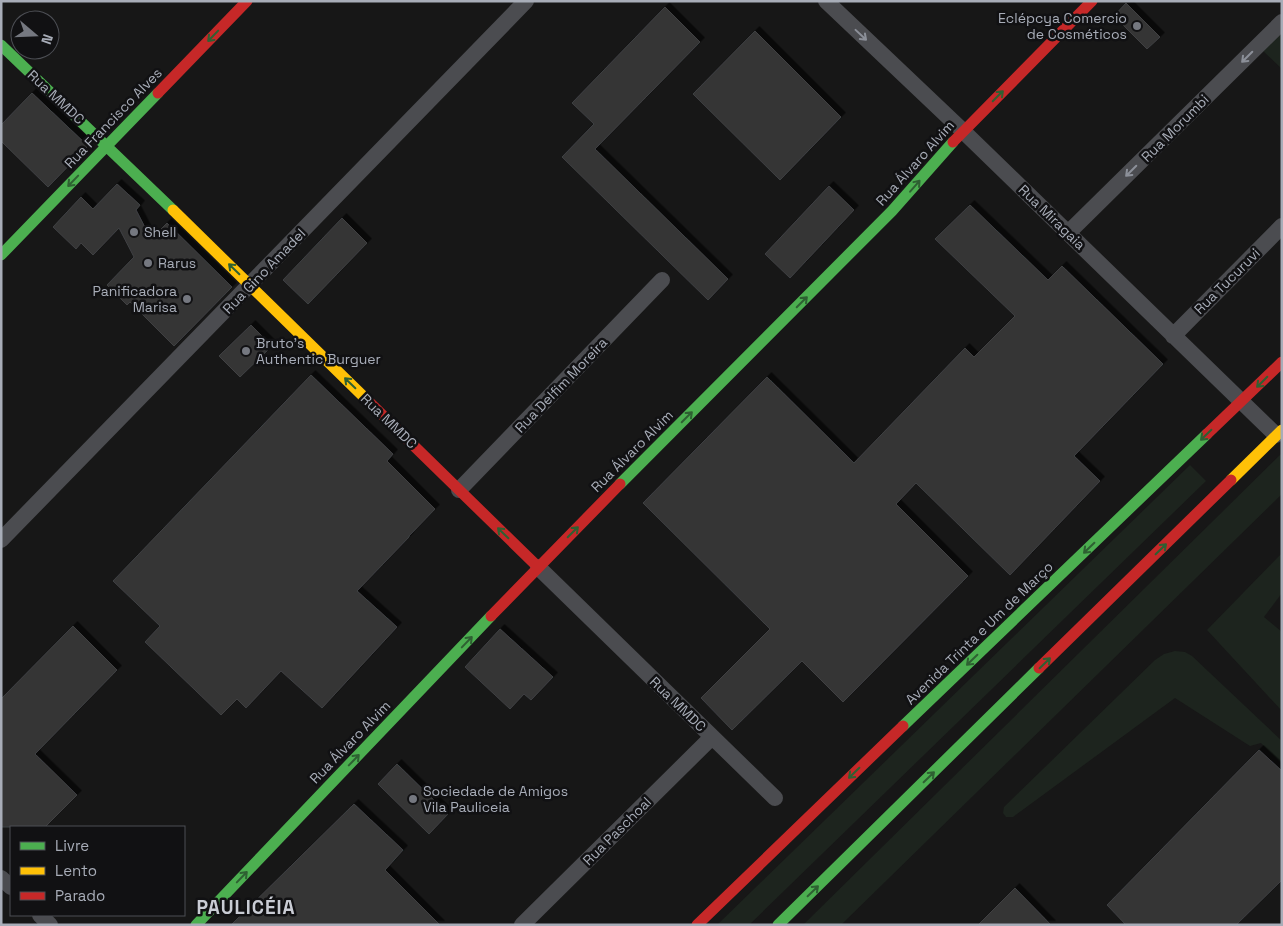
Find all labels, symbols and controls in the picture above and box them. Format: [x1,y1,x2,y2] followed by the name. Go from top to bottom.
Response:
[998,9,1127,43] place label: Eclépcya Comercio de Cosméticos
[10,10,60,60] north arrow
[1131,20,1143,32] marker: Eclépcya Comercio de Cosméticos
[855,29,867,41] one-way arrow
[207,30,219,43] one-way arrow
[37,32,57,47] text: N
[1241,50,1253,63] one-way arrow
[60,64,166,172] street label: Rua Francisco Alves
[24,66,88,128] street label: Rua MMDC
[1137,90,1213,166] street label: Rua Morumbi
[991,91,1003,103] one-way arrow
[872,117,958,209] street label: Rua Álvaro Alvim
[1125,165,1138,177] one-way arrow
[67,174,79,187] one-way arrow
[910,179,921,192] one-way arrow
[1015,181,1089,253] street label: Rua Miragaia
[144,223,176,241] place label: Shell
[219,225,309,317] street label: Rua Gino Amadel
[128,226,140,238] marker: Shell
[1190,244,1264,318] street label: Rua Tucuruvi
[158,254,196,272] place label: Rarus
[142,257,154,269] marker: Rarus
[227,263,240,275] one-way arrow
[92,282,177,316] place label: Panificadora Marisa
[181,293,193,305] marker: Panificadora Marisa
[796,296,808,308] one-way arrow
[256,334,381,368] place label: Bruto's Authentic Burguer
[511,334,611,436] street label: Rua Delfim Moreira
[240,345,252,357] marker: Bruto's Authentic Burguer
[1255,376,1268,388] one-way arrow
[343,377,356,389] one-way arrow
[357,390,421,452] street label: Rua MMDC
[587,406,677,496] street label: Rua Álvaro Alvim
[681,411,693,423] one-way arrow
[1200,429,1213,441] one-way arrow
[497,527,510,539] one-way arrow
[566,527,578,539] one-way arrow
[1083,542,1095,554] one-way arrow
[1154,543,1167,555] one-way arrow
[901,558,1057,708] street label: Avenida Trinta e Um de Março
[461,636,473,649] one-way arrow
[965,654,978,666] one-way arrow
[1038,657,1051,669] one-way arrow
[646,673,710,735] street label: Rua MMDC
[306,697,394,787] street label: Rua Álvaro Alvim
[348,753,360,766] one-way arrow
[848,767,861,779] one-way arrow
[922,771,935,783] one-way arrow
[423,782,568,816] place label: Sociedade de Amigos Vila Pauliceia
[407,793,419,805] marker: Sociedade de Amigos Vila Pauliceia
[579,793,655,869] street label: Rua Paschoal
[10,826,185,916] legend
[55,836,89,855] text: Livre
[55,861,97,880] text: Lento
[236,871,248,883] one-way arrow
[807,884,819,897] one-way arrow
[55,886,105,905] text: Parado
[196,895,296,920] district label: PAULICÉIA

